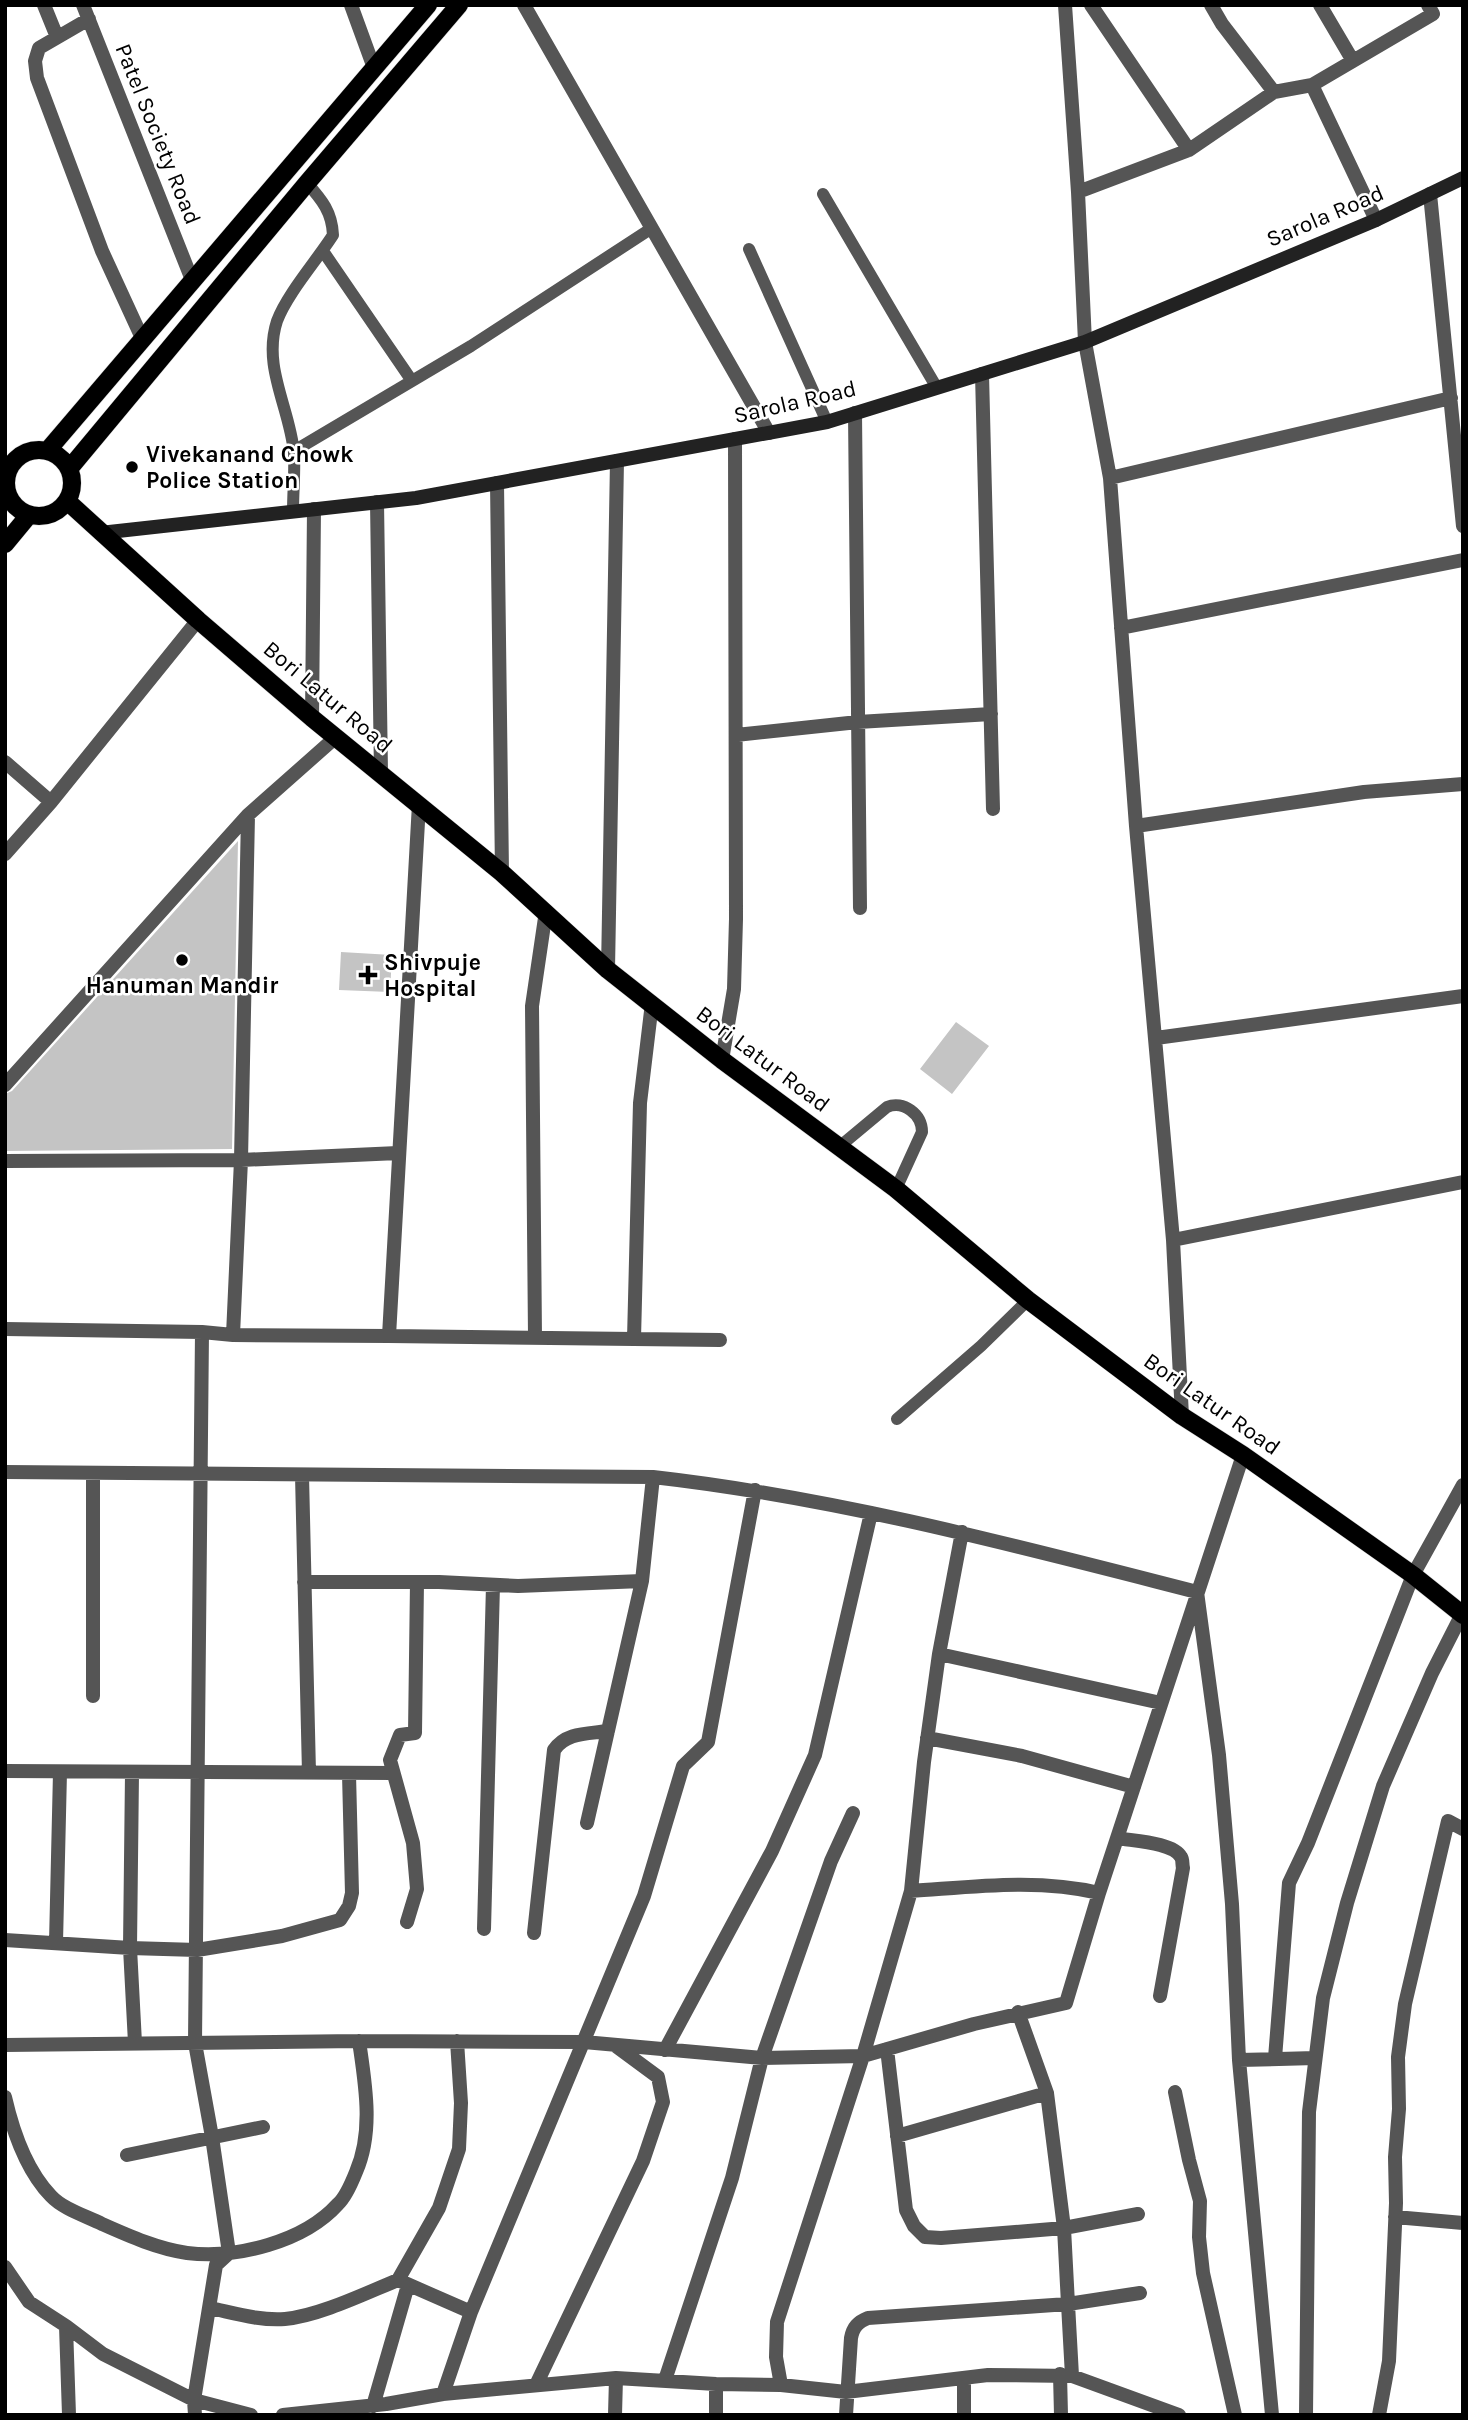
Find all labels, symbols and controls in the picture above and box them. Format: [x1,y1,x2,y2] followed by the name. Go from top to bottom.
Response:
[109,40,207,228] street label: Patel Society Road
[1262,179,1388,253] street label: Sarola Road
[731,375,859,429] street label: Sarola Road
[146,441,354,494] place label: Vivekanand Chowk Police Station
[124,459,140,475] marker: Vivekanand Chowk Police Station
[258,635,398,759] street label: Bori Latur Road
[384,949,481,1002] place label: Shivpuje Hospital
[174,952,190,968] marker: Hanuman Mandir
[358,965,378,985] marker: Shivpuje Hospital
[86,972,278,999] place label: Hanuman Mandir
[691,1000,835,1118] street label: Bori Latur Road
[1139,1347,1285,1461] street label: Bori Latur Road

